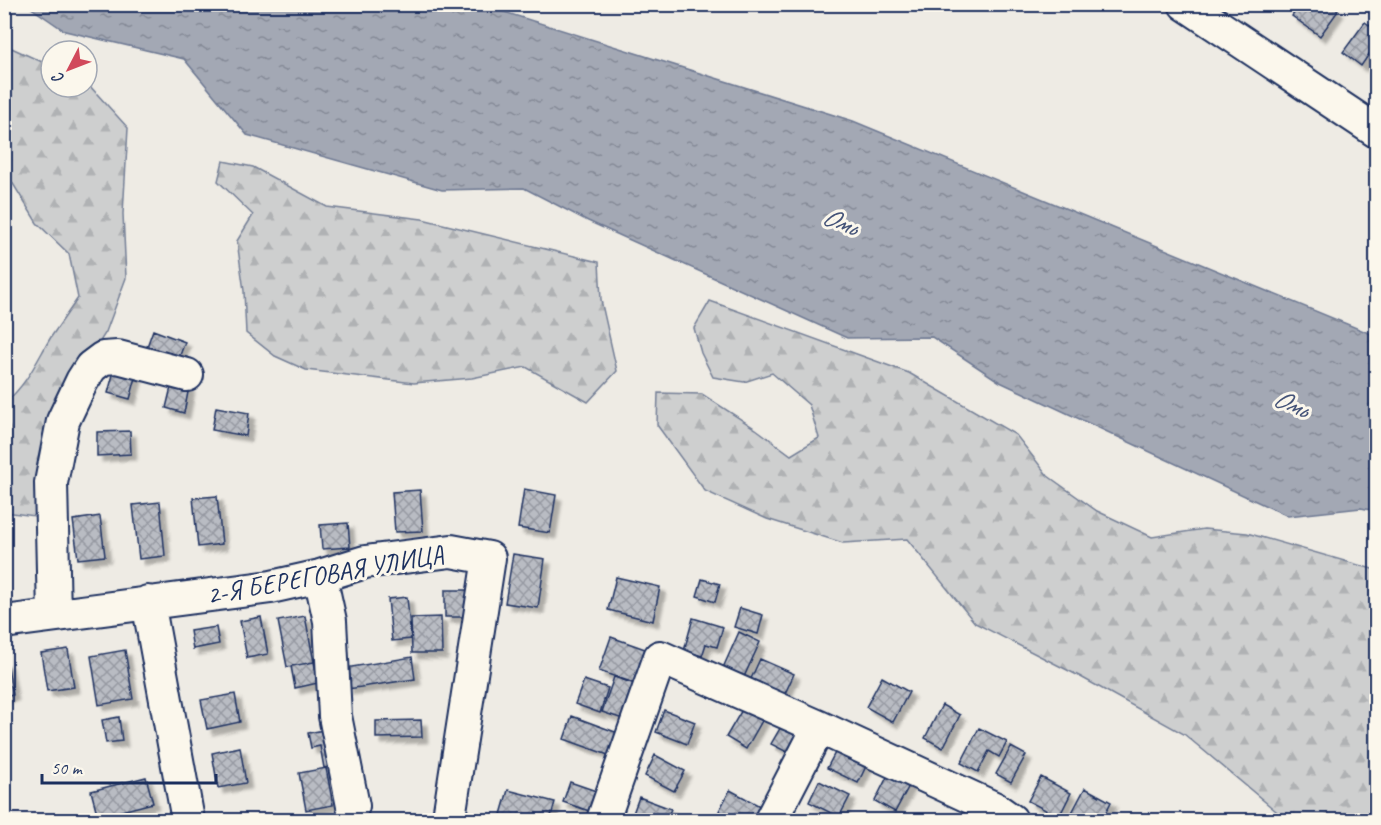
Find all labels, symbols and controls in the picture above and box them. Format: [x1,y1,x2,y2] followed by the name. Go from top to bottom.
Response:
[39,39,99,99] north arrow
[47,67,69,88] text: С
[818,199,866,245] water label: Омь
[1268,380,1317,427] water label: Омь
[204,537,447,612] street label: 2-Я БЕРЕГОВАЯ УЛИЦА
[42,747,216,785] scale bar
[51,757,84,779] text: 50 m

